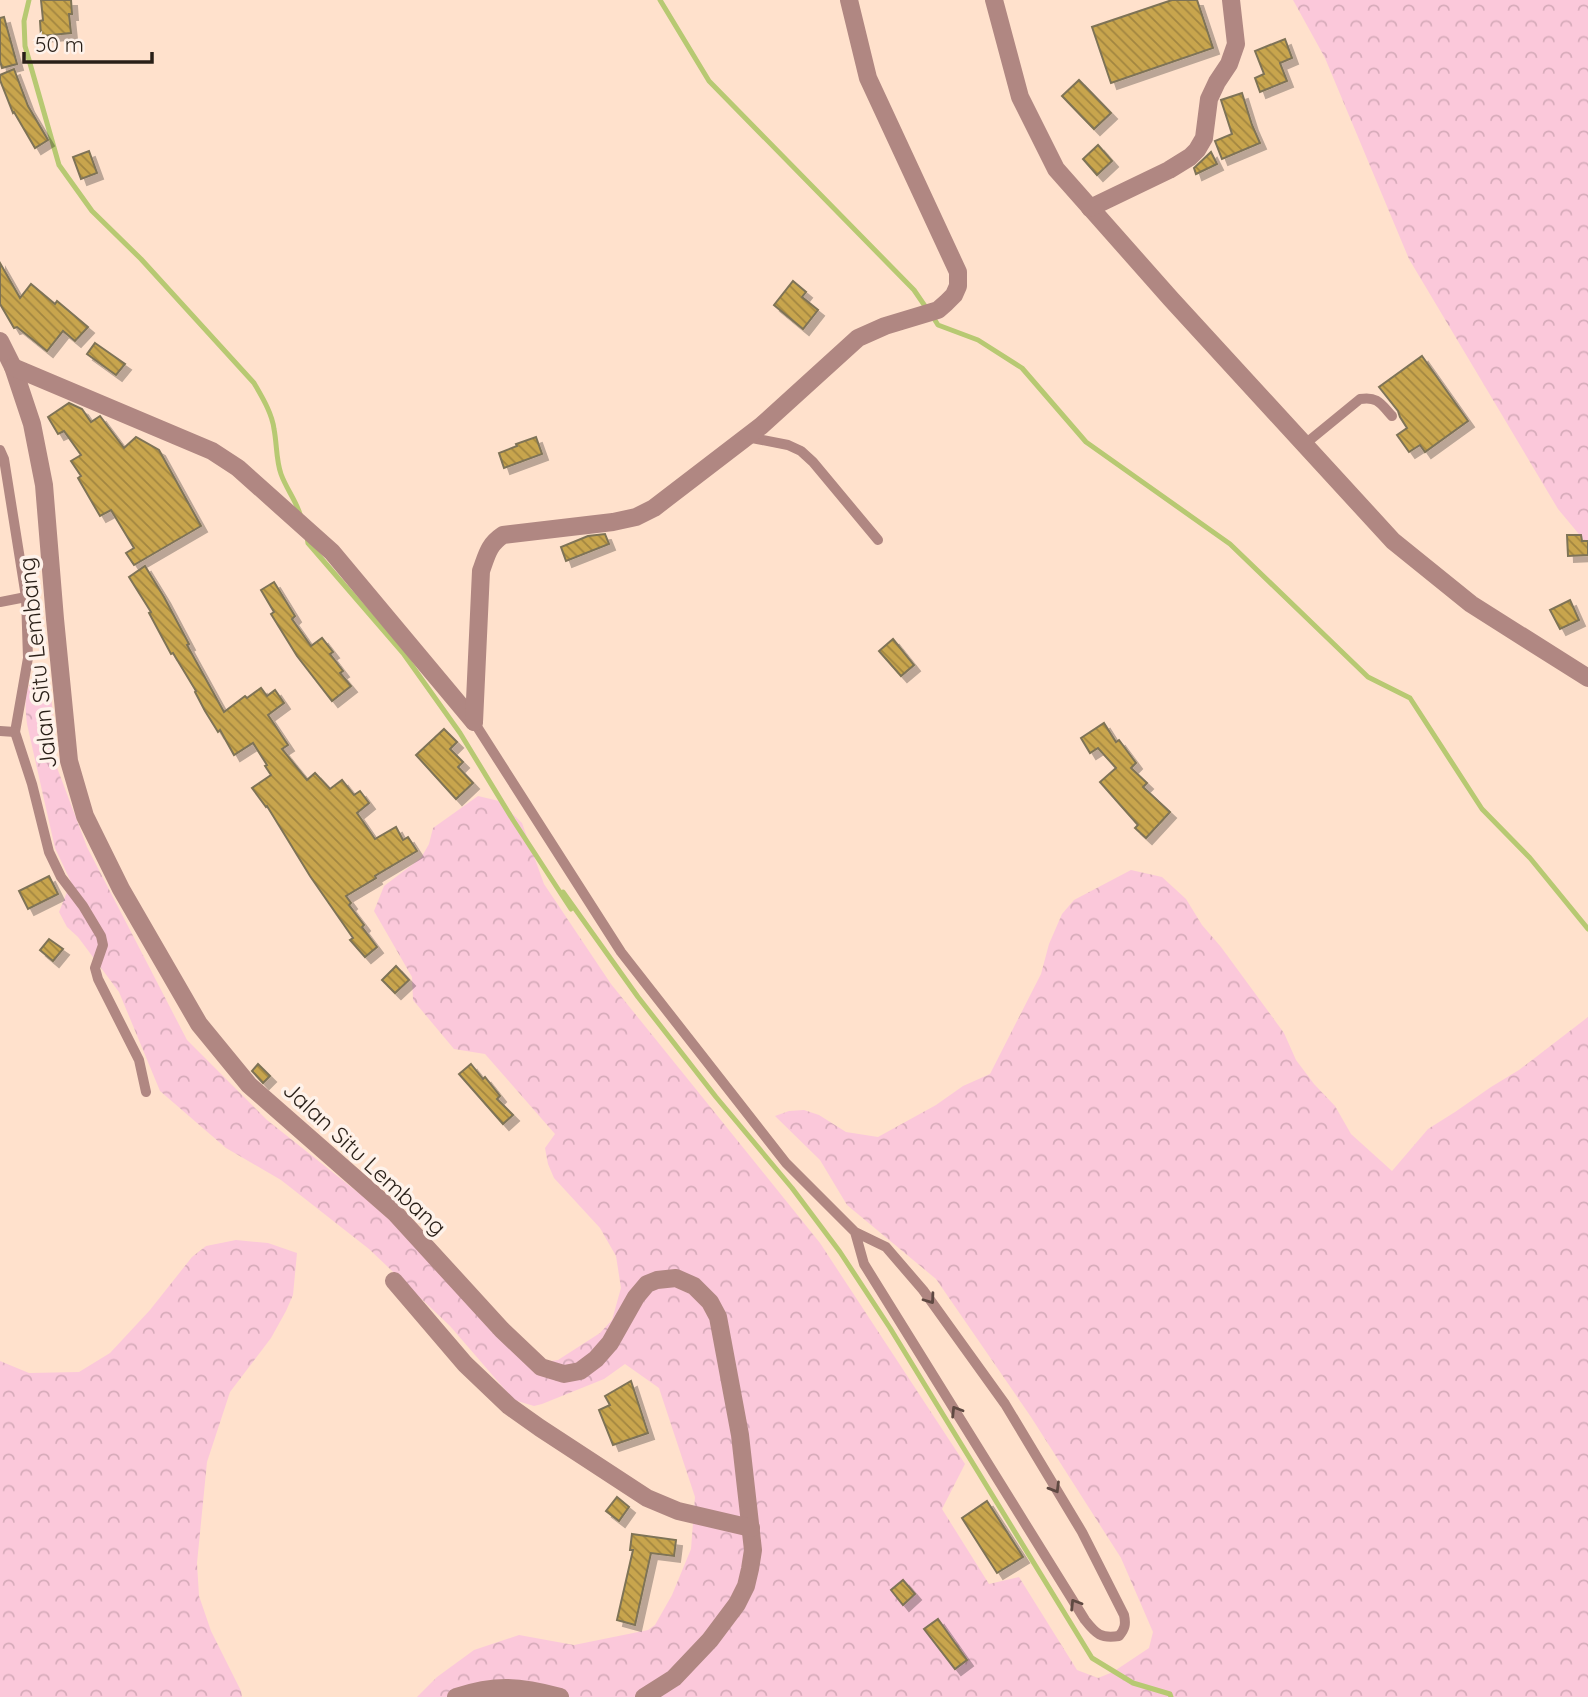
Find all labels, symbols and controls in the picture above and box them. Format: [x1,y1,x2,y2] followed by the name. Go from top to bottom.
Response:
[24,21,152,65] scale bar
[35,31,84,57] text: 50 m
[11,556,63,770] street label: Jalan Situ Lembang
[277,1075,453,1241] street label: Jalan Situ Lembang
[921,1291,934,1304] one-way arrow
[951,1405,964,1418] one-way arrow
[1047,1481,1060,1494] one-way arrow
[1071,1599,1084,1612] one-way arrow

